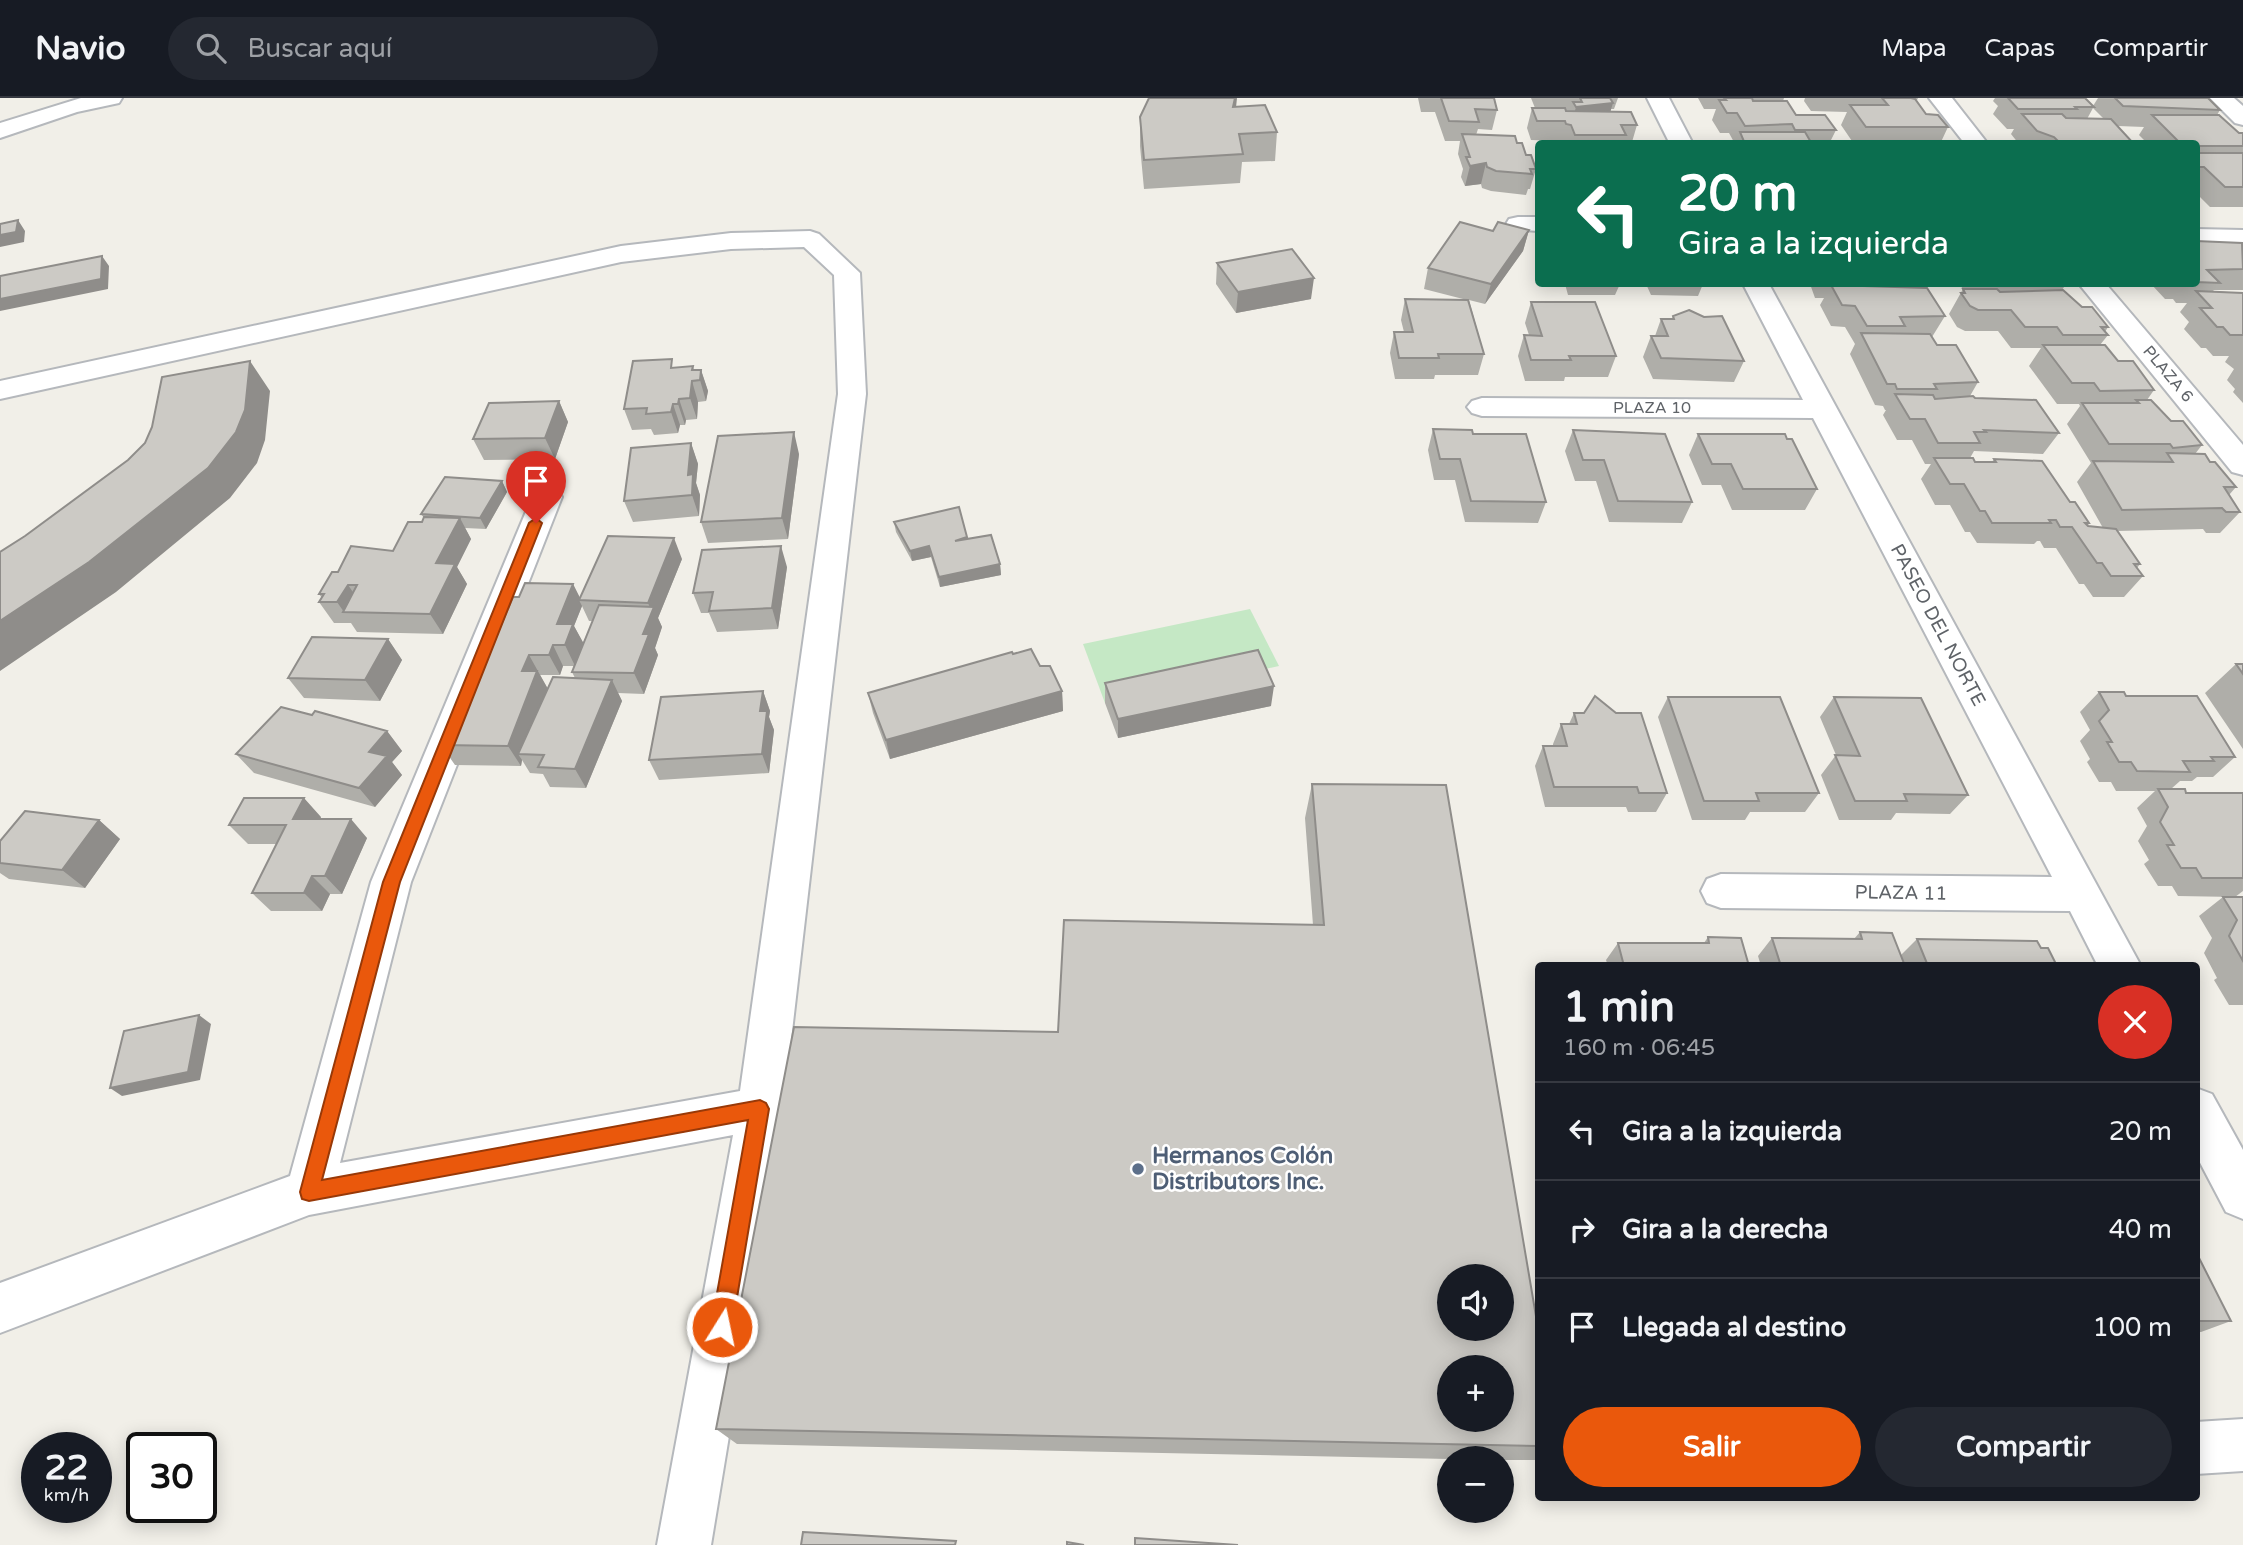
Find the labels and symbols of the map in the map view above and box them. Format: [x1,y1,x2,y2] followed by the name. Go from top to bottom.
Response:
[2139,342,2197,406] street label: PLAZA 6
[1613,398,1691,418] street label: PLAZA 10
[506,451,566,523] pin
[1886,540,1990,710] street label: PASEO DEL NORTE
[1855,881,1947,905] street label: PLAZA 11
[1152,1142,1333,1196] place label: Hermanos Colón Distributors Inc.
[1130,1161,1146,1177] marker: Hermanos Colón Distributors Inc.
[685,1290,759,1364] position arrow
[126,1432,217,1523] speed limit sign: 30

